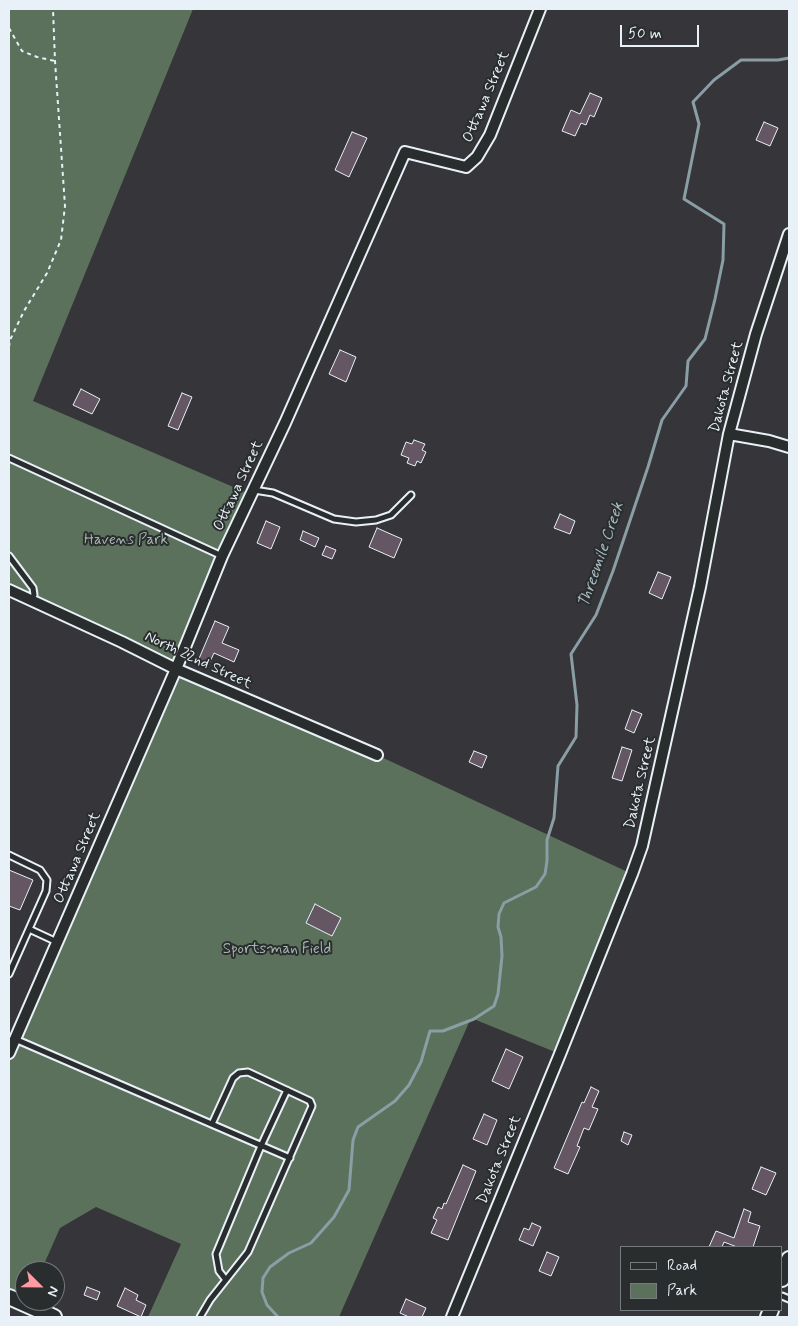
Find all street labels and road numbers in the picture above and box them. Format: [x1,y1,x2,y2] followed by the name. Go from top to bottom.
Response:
[460,49,514,145] street label: Ottawa Street
[706,339,748,435] street label: Dakota Street
[210,438,268,534] street label: Ottawa Street
[142,628,254,694] street label: North 22nd Street
[622,735,660,831] street label: Dakota Street
[51,810,105,906] street label: Ottawa Street
[474,1113,526,1207] street label: Dakota Street

